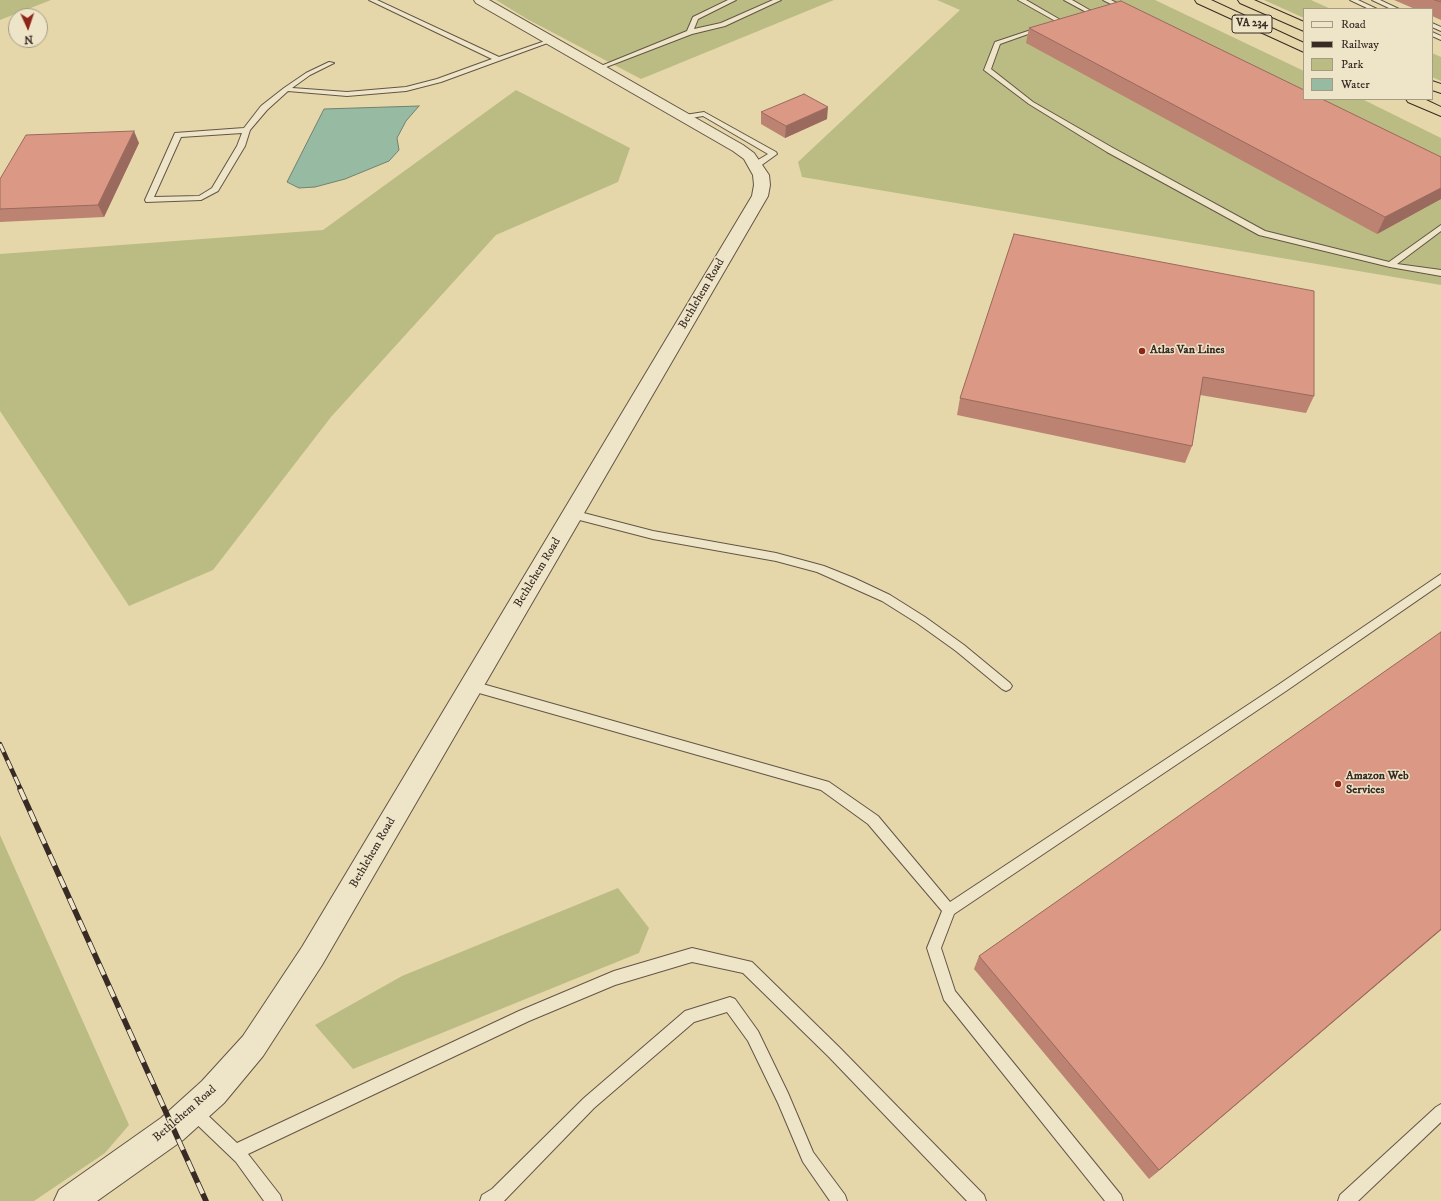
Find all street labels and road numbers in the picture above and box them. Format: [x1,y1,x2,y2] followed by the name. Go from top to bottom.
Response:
[1232,15,1272,33] road number: VA 234
[676,256,728,332] street label: Bethlehem Road
[512,535,564,611] street label: Bethlehem Road
[347,815,399,891] street label: Bethlehem Road
[151,1083,219,1145] street label: Bethlehem Road

